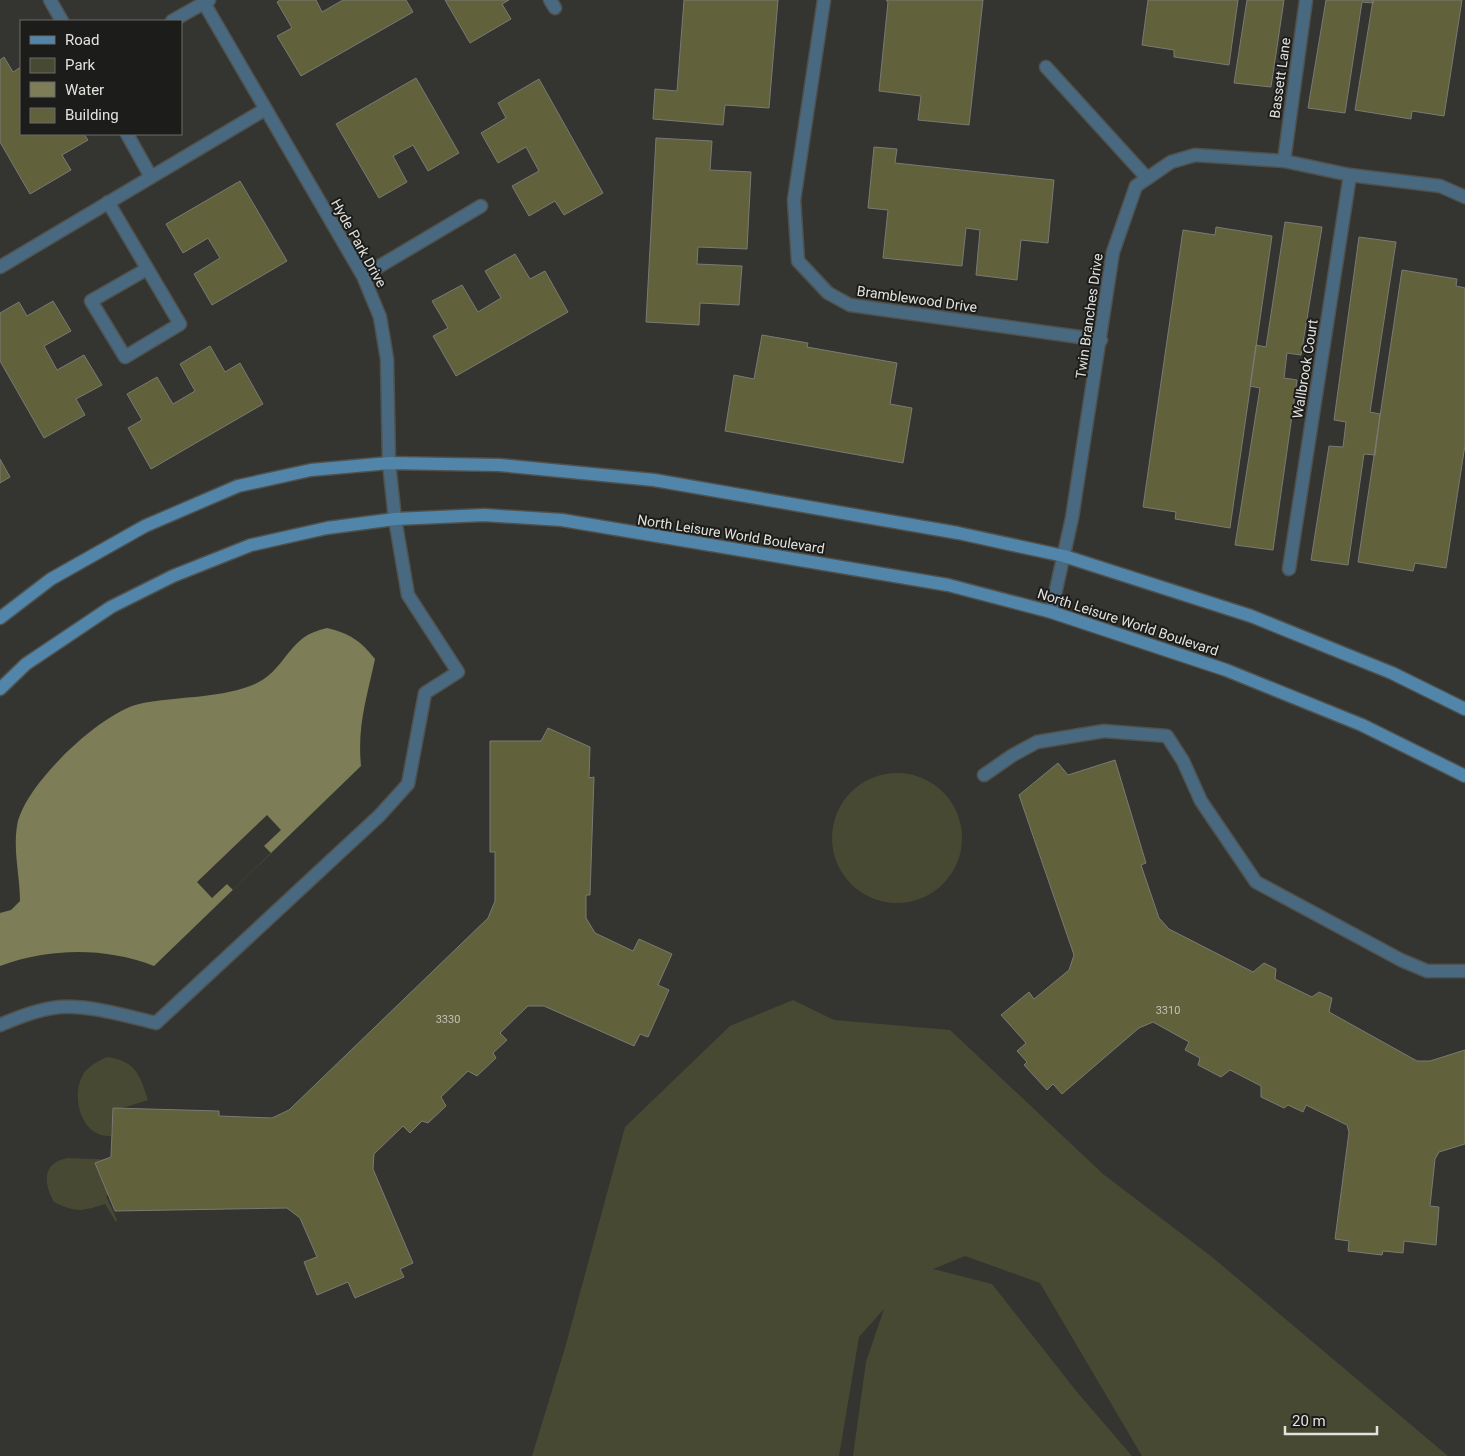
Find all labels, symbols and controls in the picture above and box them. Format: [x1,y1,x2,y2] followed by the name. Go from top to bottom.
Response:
[20,20,182,135] legend
[65,31,99,49] text: Road
[1266,37,1294,119] street label: Bassett Lane
[65,56,96,74] text: Park
[65,81,104,99] text: Water
[65,106,119,124] text: Building
[328,196,390,290] street label: Hyde Park Drive
[1072,252,1106,380] street label: Twin Branches Drive
[856,283,978,315] street label: Bramblewood Drive
[1289,318,1321,420] street label: Wallbrook Court
[636,511,826,557] street label: North Leisure World Boulevard
[1035,585,1221,659] street label: North Leisure World Boulevard
[1156,1004,1180,1017] house number: 3310
[436,1013,460,1026] house number: 3330
[1285,1404,1378,1436] scale bar
[1292,1412,1326,1430] text: 20 m

